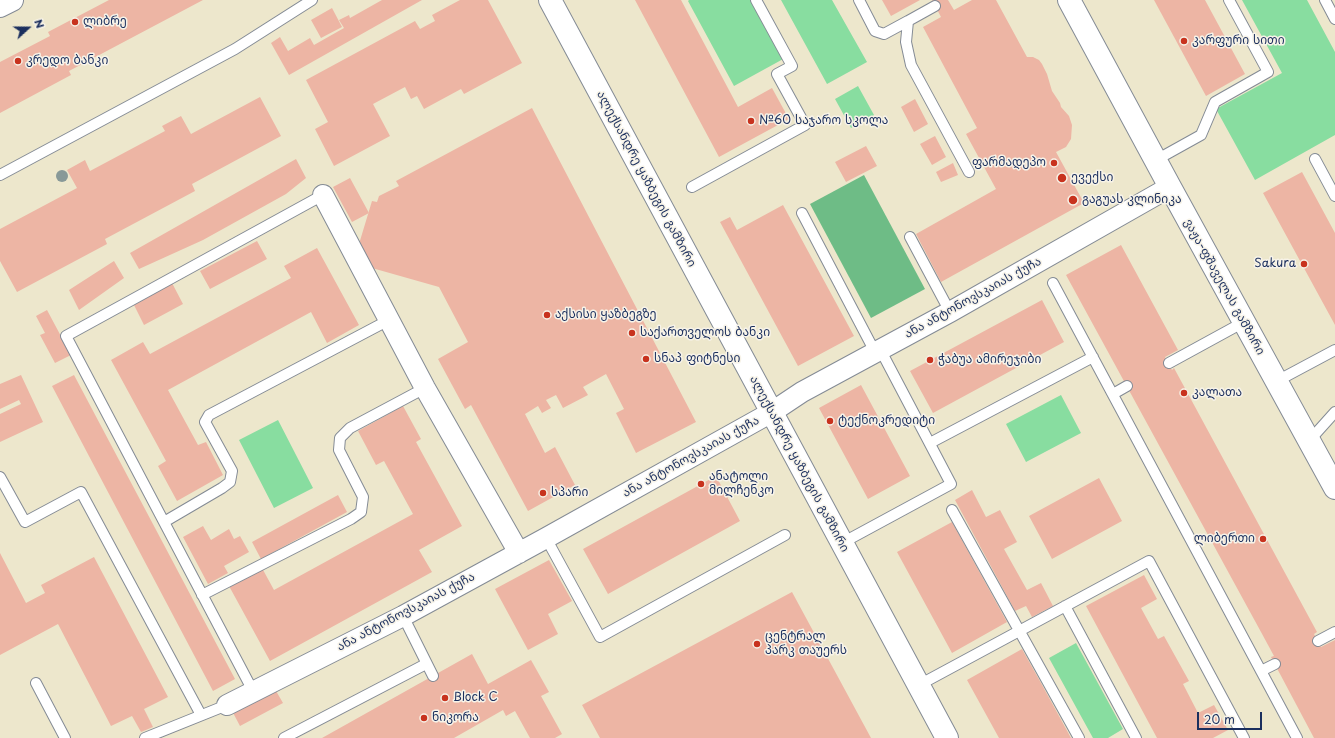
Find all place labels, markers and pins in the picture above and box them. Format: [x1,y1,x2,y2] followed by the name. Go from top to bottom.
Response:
[83,15,127,29] place label: ლიბრე
[70,17,80,27] marker: ლიბრე
[1192,34,1285,48] place label: კარფური სითი
[1179,36,1189,46] marker: კარფური სითი
[26,54,108,68] place label: კრედო ბანკი
[13,56,23,66] marker: კრედო ბანკი
[759,114,888,128] place label: №60 საჯარო სკოლა
[746,116,756,126] marker: №60 საჯარო სკოლა
[972,156,1046,170] place label: ფარმადეპო
[1049,158,1059,168] marker: ფარმადეპო
[1071,171,1113,185] place label: ევექსი
[1056,172,1068,184] marker: ევექსი
[1082,193,1182,207] place label: გაგუას კლინიკა
[1067,194,1079,206] marker: გაგუას კლინიკა
[1254,257,1296,271] place label: Sakura
[1299,259,1309,269] marker: Sakura
[555,308,657,322] place label: აქსისი ყაზბეგზე
[542,310,552,320] marker: აქსისი ყაზბეგზე
[640,326,770,340] place label: საქართველოს ბანკი
[627,328,637,338] marker: საქართველოს ბანკი
[654,352,740,366] place label: სნაპ ფიტნესი
[938,353,1041,367] place label: ჭაბუა ამირეჯიბი
[641,354,651,364] marker: სნაპ ფიტნესი
[925,355,935,365] marker: ჭაბუა ამირეჯიბი
[1192,386,1242,400] place label: კალათა
[1179,388,1189,398] marker: კალათა
[838,414,935,428] place label: ტექნოკრედიტი
[825,416,835,426] marker: ტექნოკრედიტი
[709,470,774,498] place label: ანატოლი მილჩენკო
[696,479,706,489] marker: ანატოლი მილჩენკო
[551,486,588,500] place label: სპარი
[538,488,548,498] marker: სპარი
[1194,532,1255,546] place label: ლიბერთი
[1258,534,1268,544] marker: ლიბერთი
[765,630,847,658] place label: ცენტრალ პარკ თაუერს
[752,639,762,649] marker: ცენტრალ პარკ თაუერს
[453,691,498,705] place label: Block C
[440,693,450,703] marker: Block C
[432,711,479,725] place label: ნიკორა
[419,713,429,723] marker: ნიკორა

